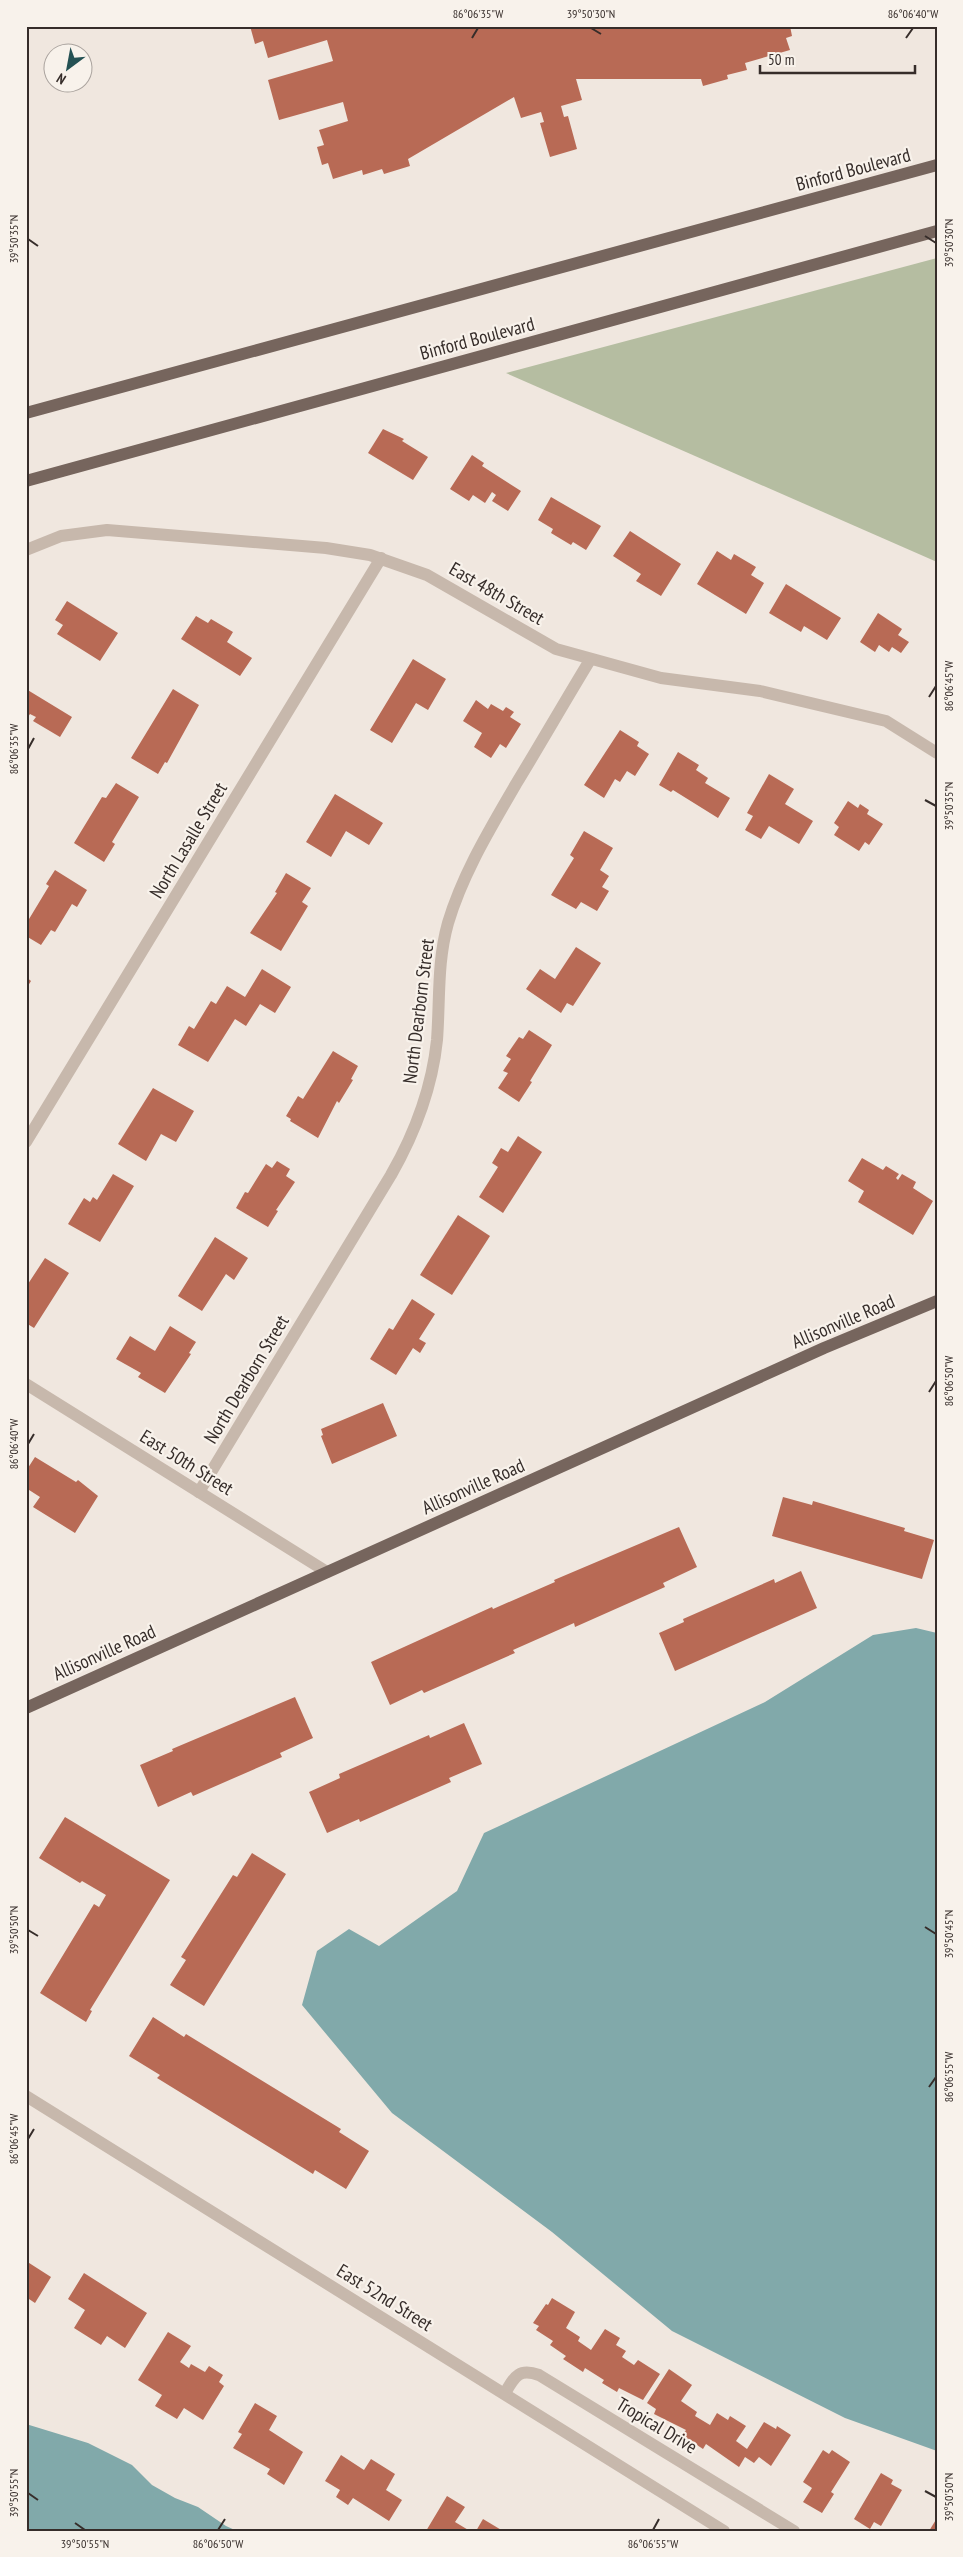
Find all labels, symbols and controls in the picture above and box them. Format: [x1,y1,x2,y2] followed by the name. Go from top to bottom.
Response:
[453,6,503,21] text: 86°06'35"W
[567,6,615,21] text: 39°50'30"N
[888,6,938,21] text: 86°06'40"W
[42,42,92,92] north arrow
[760,42,916,74] scale bar
[768,50,794,69] text: 50 m
[53,69,69,89] text: N
[793,142,913,196] street label: Binford Boulevard
[6,215,21,263] text: 39°50'35"N
[941,219,956,267] text: 39°50'30"N
[417,311,537,365] street label: Binford Boulevard
[445,556,549,630] street label: East 48th Street
[941,661,956,711] text: 86°06'45"W
[6,724,21,774] text: 86°06'35"W
[144,777,232,902] street label: North Lasalle Street
[941,782,956,830] text: 39°50'35"N
[397,936,439,1085] street label: North Dearborn Street
[788,1289,898,1353] street label: Allisonville Road
[198,1310,294,1448] street label: North Dearborn Street
[941,1356,956,1406] text: 86°06'50"W
[6,1419,21,1469] text: 86°06'40"W
[136,1424,239,1501] street label: East 50th Street
[418,1453,528,1519] street label: Allisonville Road
[49,1619,159,1685] street label: Allisonville Road
[6,1906,21,1954] text: 39°50'50"N
[941,1910,956,1958] text: 39°50'45"N
[941,2052,956,2102] text: 86°06'55"W
[6,2114,21,2164] text: 86°06'45"W
[333,2258,438,2336] street label: East 52nd Street
[612,2392,702,2459] street label: Tropical Drive
[6,2469,21,2517] text: 39°50'55"N
[941,2473,956,2521] text: 39°50'50"N
[61,2536,109,2551] text: 39°50'55"N
[193,2536,243,2551] text: 86°06'50"W
[628,2536,678,2551] text: 86°06'55"W

